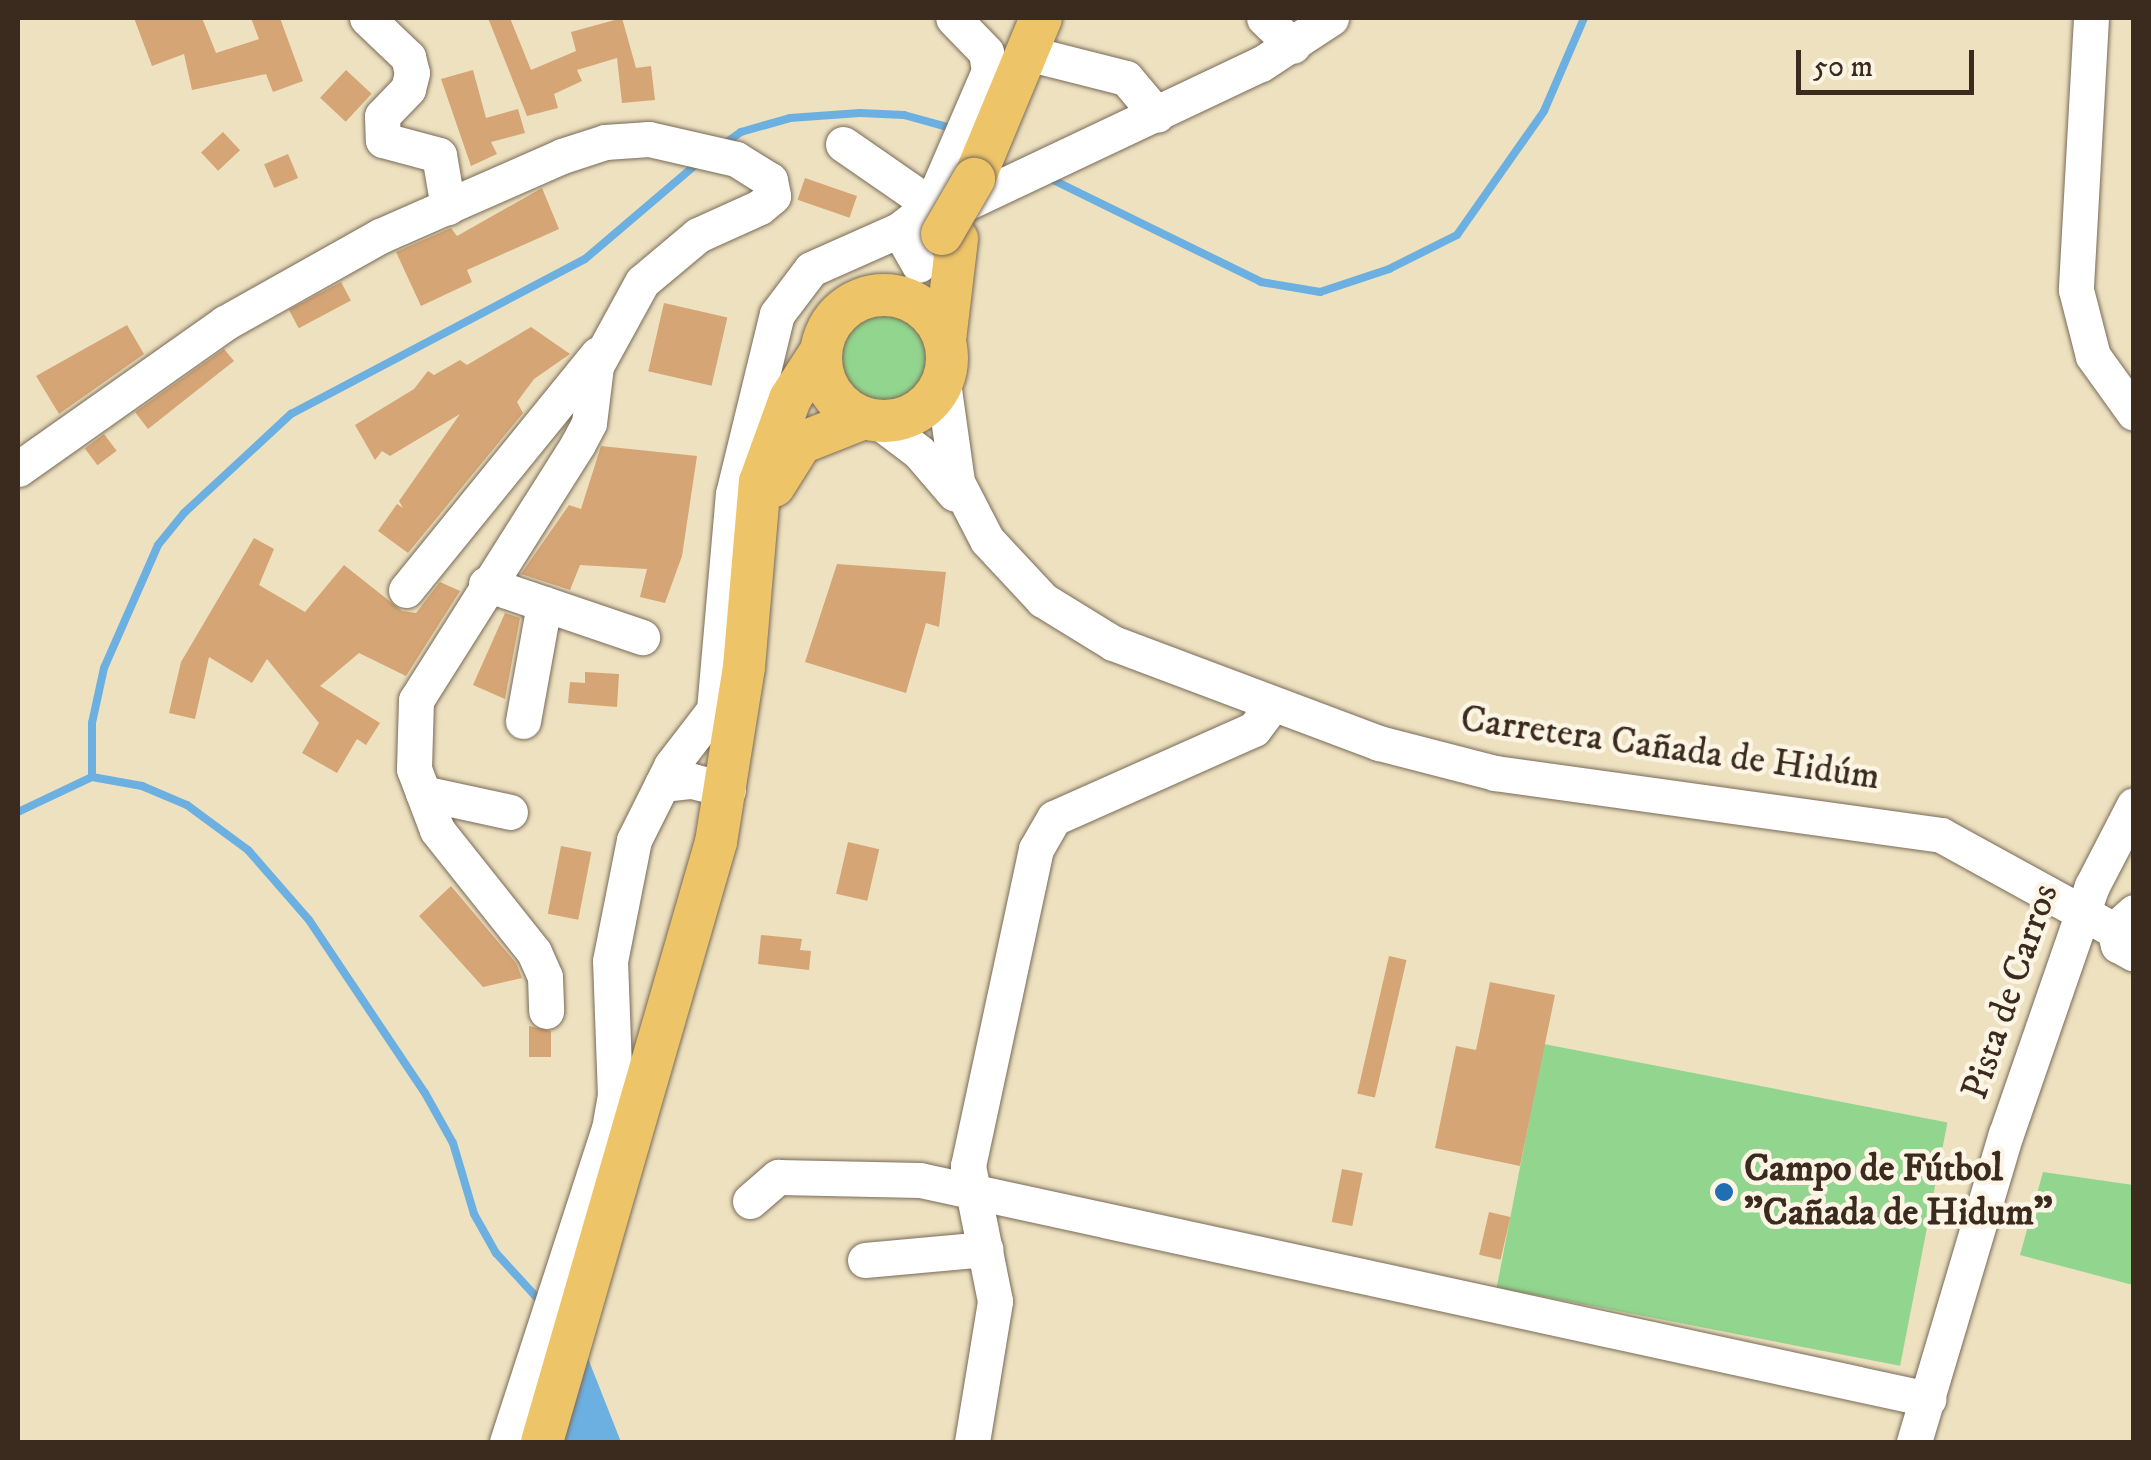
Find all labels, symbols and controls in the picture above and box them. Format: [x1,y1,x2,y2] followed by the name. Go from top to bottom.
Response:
[1801,30,1978,92] scale bar
[1813,49,1873,86] text: 50 m
[1457,697,1883,801] street label: Carretera Cañada de Hidúm
[1953,878,2069,1106] street label: Pista de Carros
[1744,1147,2053,1236] place label: Campo de Fútbol "Cañada de Hidum"
[1713,1181,1735,1203] marker: Campo de Fútbol "Cañada de Hidum"

